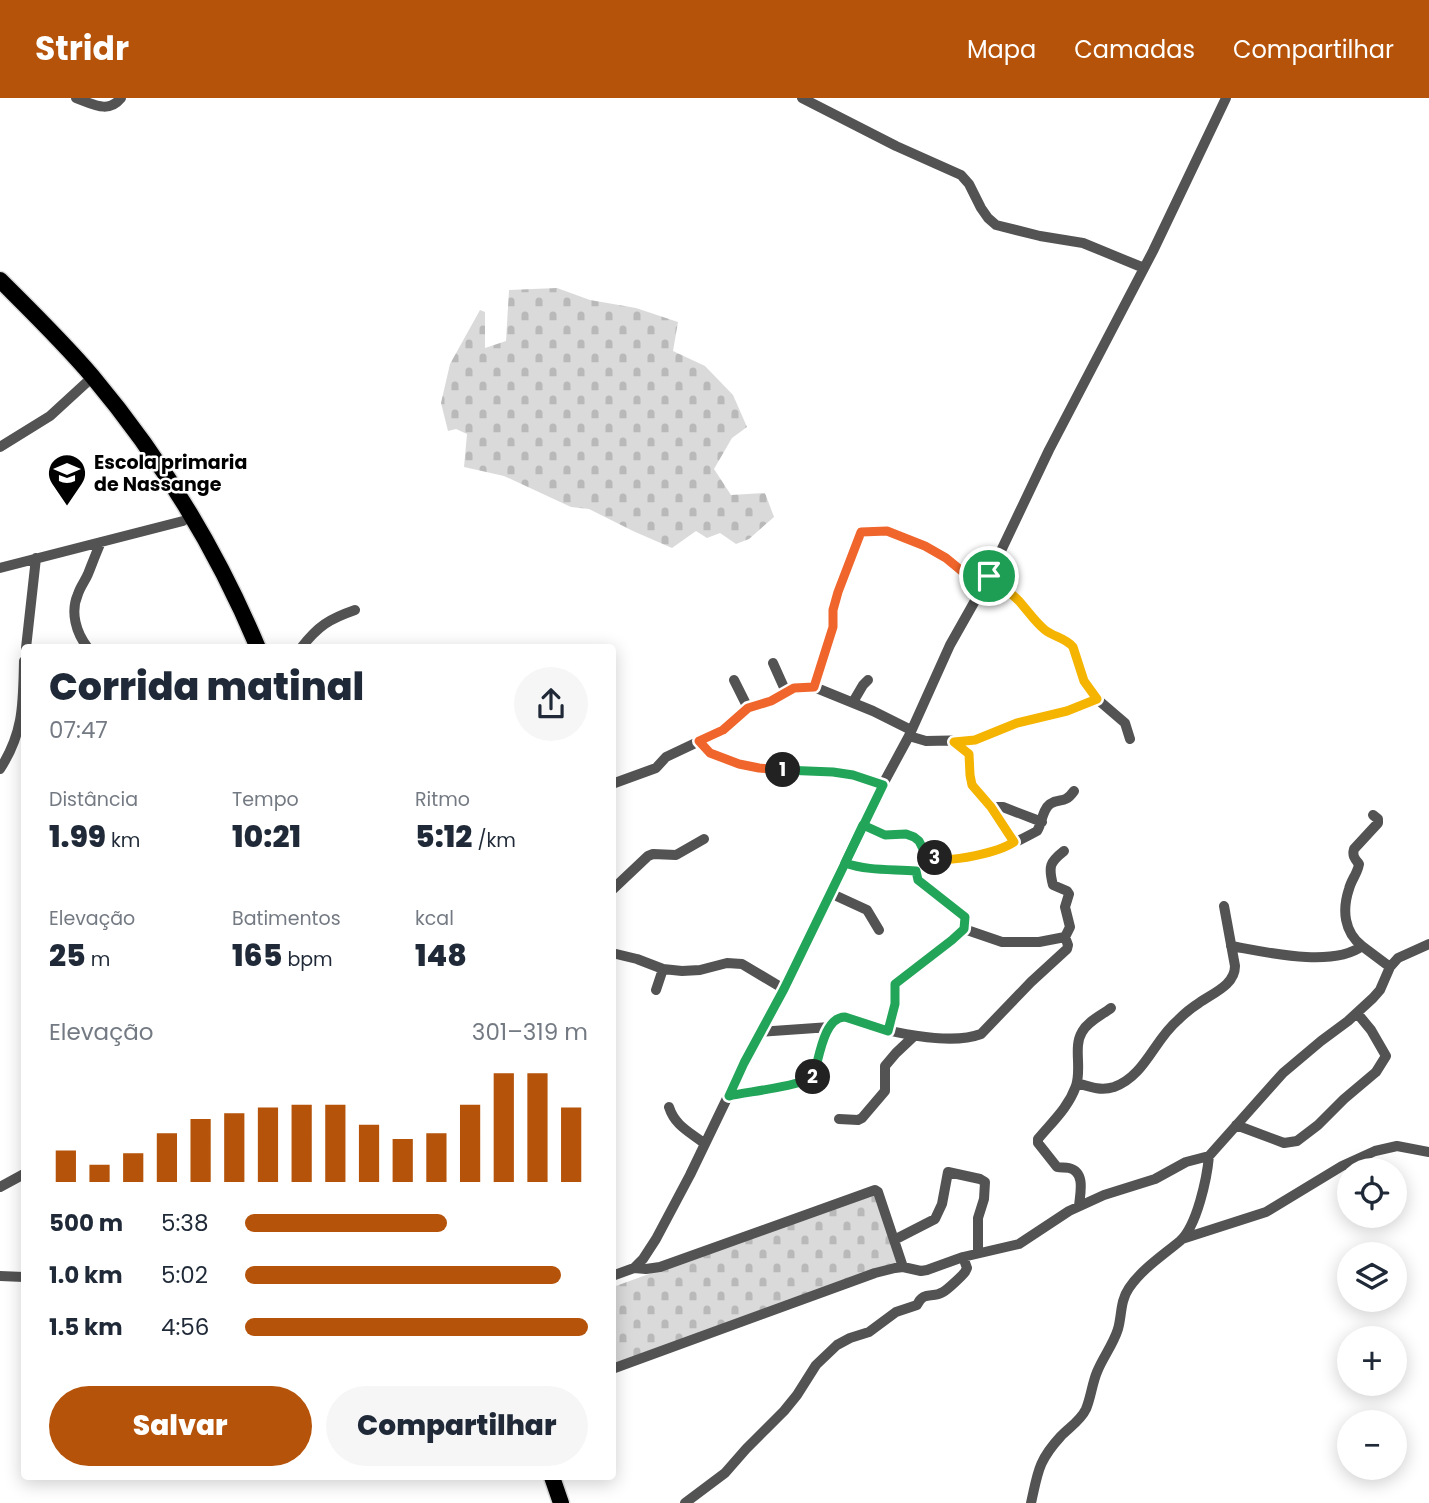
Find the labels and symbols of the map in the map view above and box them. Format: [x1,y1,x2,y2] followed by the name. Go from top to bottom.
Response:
[94,449,247,498] place label: Escola primaria de Nassange
[46,452,88,507] school or university icon: Escola primaria de Nassange
[959,546,1019,606] pin
[766,752,800,788] pin: 1
[918,840,953,876] pin: 3
[796,1060,830,1094] pin: 2

